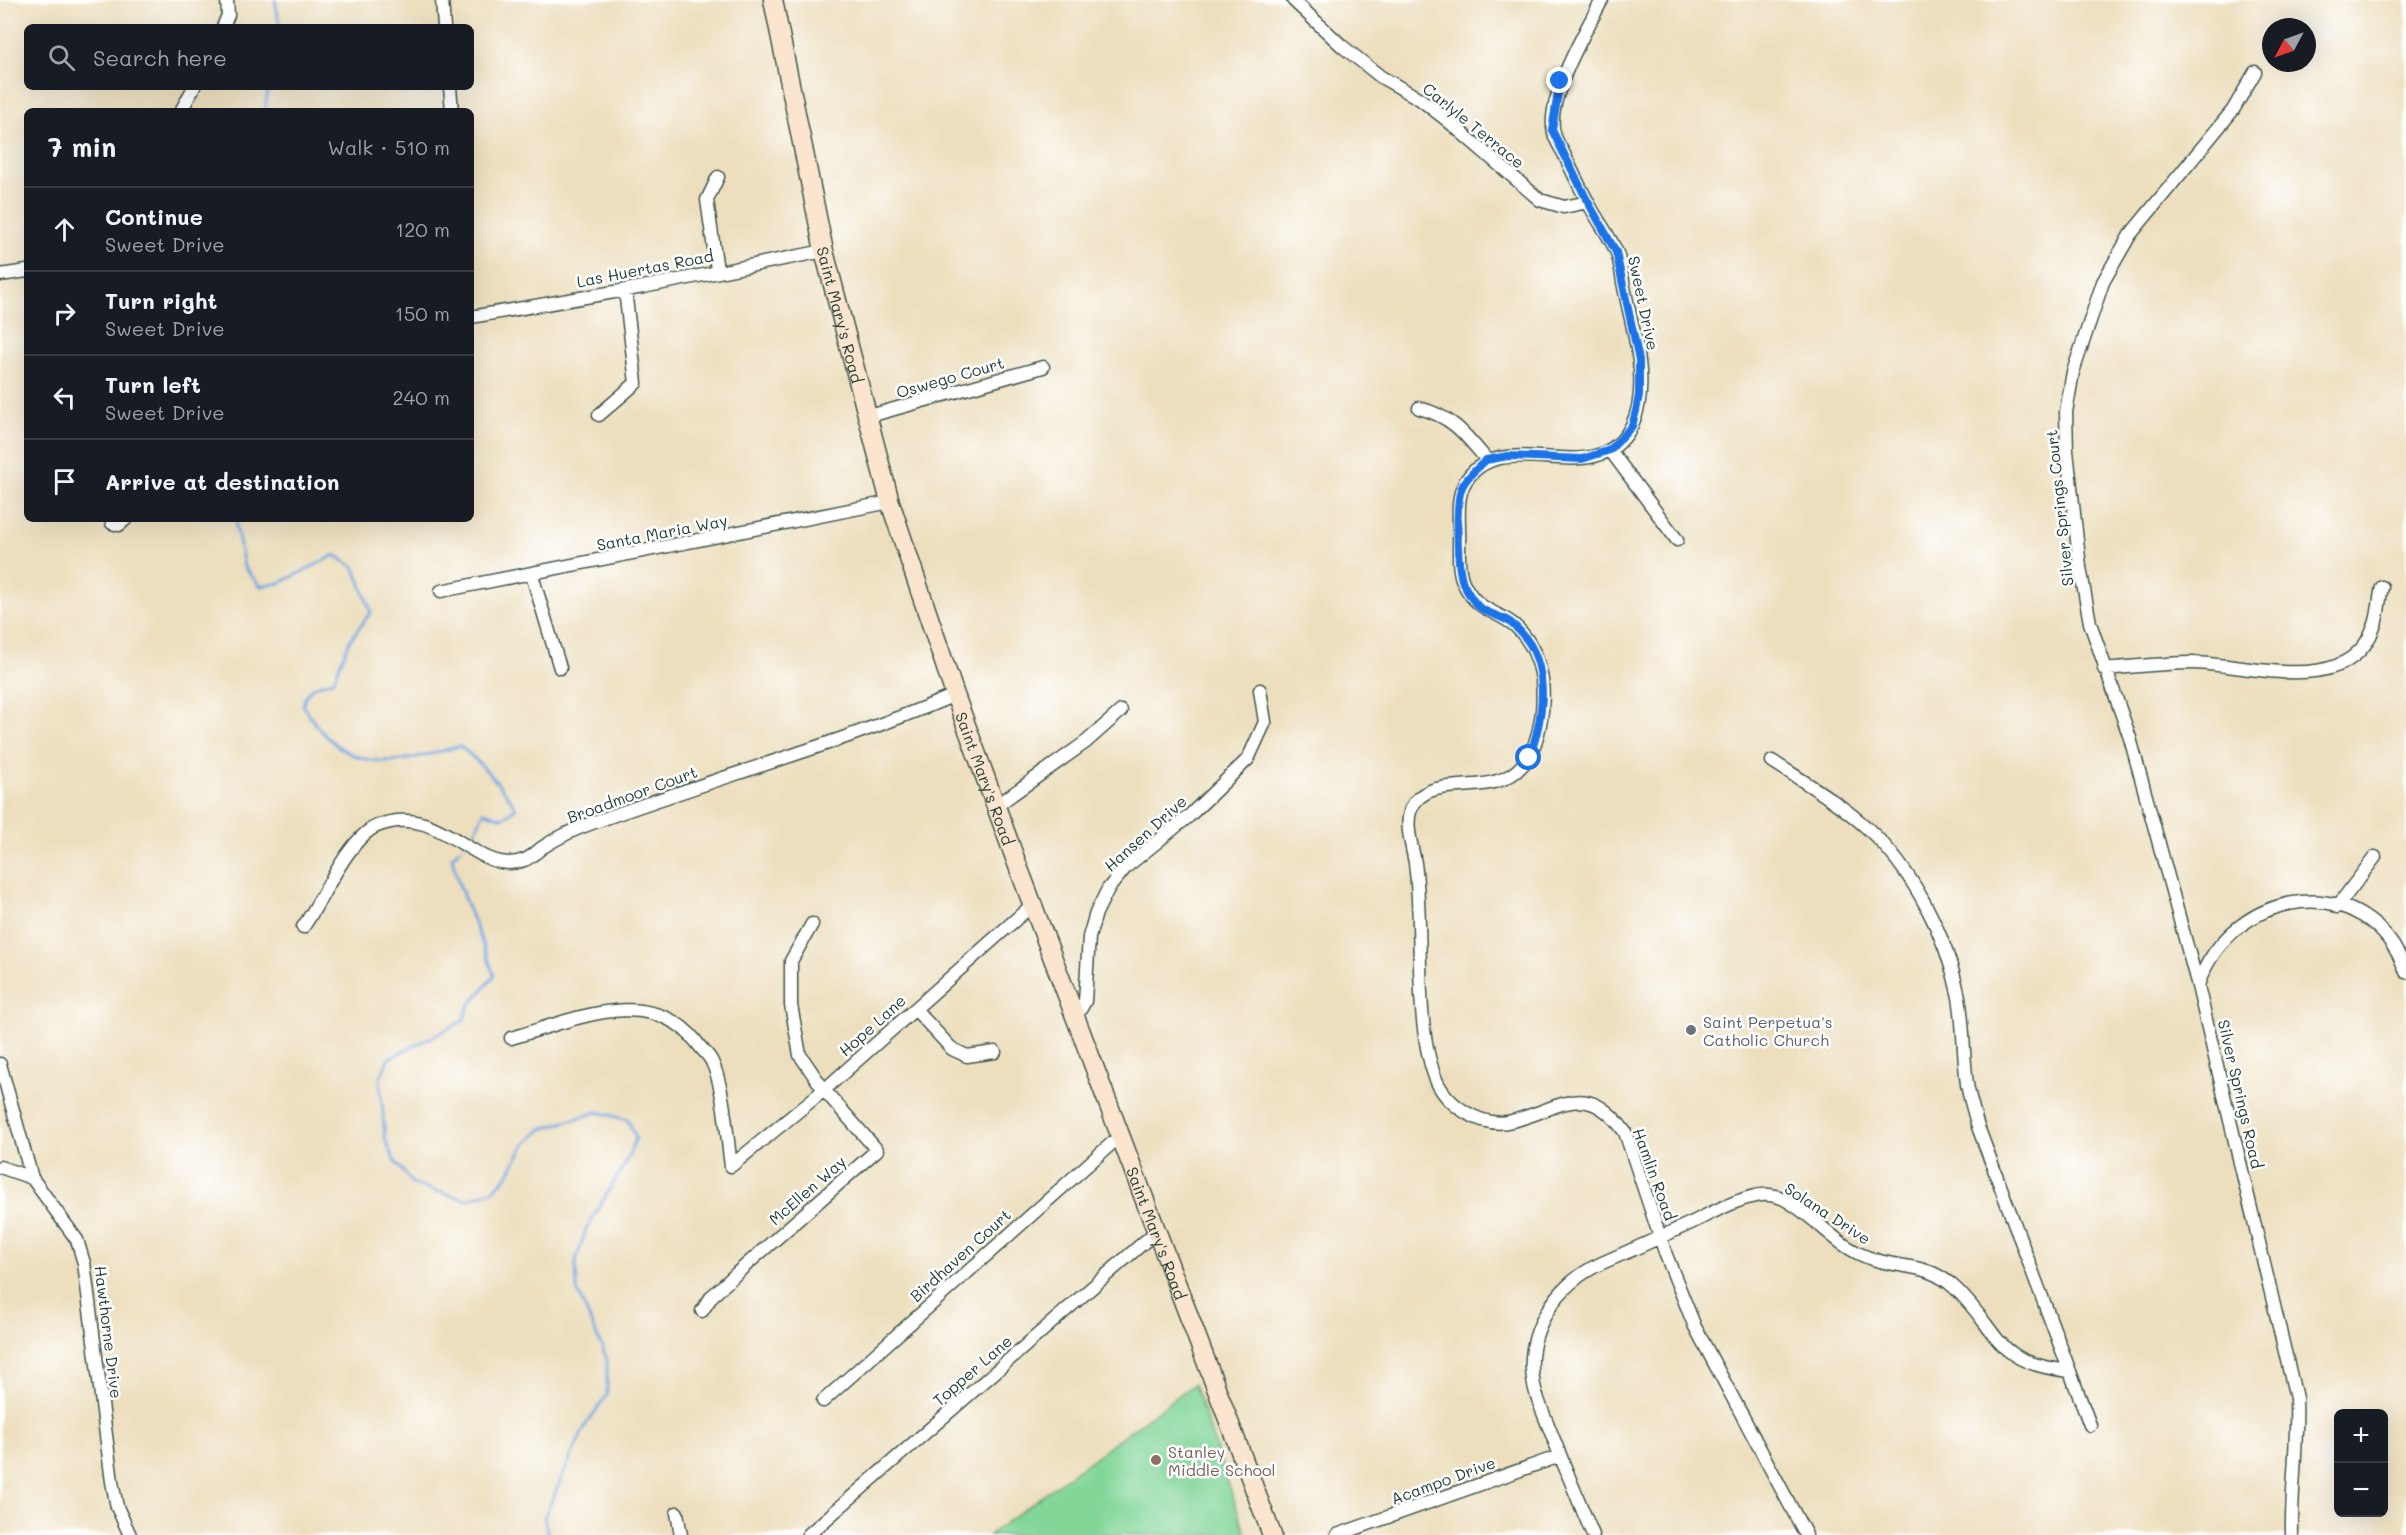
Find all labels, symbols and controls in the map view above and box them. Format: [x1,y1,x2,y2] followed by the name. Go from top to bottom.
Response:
[2262,18,2316,72] north arrow
[24,24,474,90] search box
[45,41,78,74] icon: search
[93,43,227,72] text: Search here
[1546,67,1572,93] route end
[1419,78,1529,172] street label: Carlyle Terrace
[48,130,116,164] text: 7 min
[328,134,450,160] text: Walk · 510 m
[105,202,203,231] text: Continue
[48,213,81,246] icon: ahead
[395,216,450,242] text: 120 m
[105,231,225,257] text: Sweet Drive
[575,244,715,292] street label: Las Huertas Road
[813,244,869,385] street label: Saint Mary's Road
[1624,254,1664,352] street label: Sweet Drive
[105,286,217,315] text: Turn right
[48,297,81,330] icon: right
[395,300,450,326] text: 150 m
[105,315,225,341] text: Sweet Drive
[894,352,1006,402] street label: Oswego Court
[105,370,201,399] text: Turn left
[48,381,81,414] icon: left
[392,384,450,410] text: 240 m
[105,399,225,425] text: Sweet Drive
[2040,429,2078,587] street label: Silver Springs Court
[48,465,81,498] icon: arrive
[105,467,340,496] text: Arrive at destination
[595,509,729,555] street label: Santa Maria Way
[952,709,1020,848] street label: Saint Mary's Road
[1515,744,1541,770] route start
[564,761,700,827] street label: Broadmoor Court
[1099,790,1191,876] street label: Hansen Drive
[834,989,910,1061] street label: Hope Lane
[1703,1011,1832,1050] place label: Saint Perpetua's Catholic Church
[2214,1018,2268,1170] street label: Silver Springs Road
[1684,1023,1698,1037] marker: Saint Perpetua's Catholic Church
[1629,1125,1681,1223] street label: Hamlin Road
[764,1151,850,1229] street label: McEllen Way
[1123,1164,1192,1302] street label: Saint Mary's Road
[1781,1177,1875,1249] street label: Solana Drive
[905,1204,1015,1306] street label: Birdhaven Court
[90,1264,128,1400] street label: Hawthorne Drive
[928,1330,1016,1410] street label: Topper Lane
[2334,1409,2388,1517] map controls
[2334,1409,2388,1463] button: +
[1168,1441,1275,1480] place label: Stanley Middle School
[1388,1451,1498,1509] street label: Acampo Drive
[1149,1453,1163,1467] marker: Stanley Middle School
[2334,1463,2388,1517] button: −

